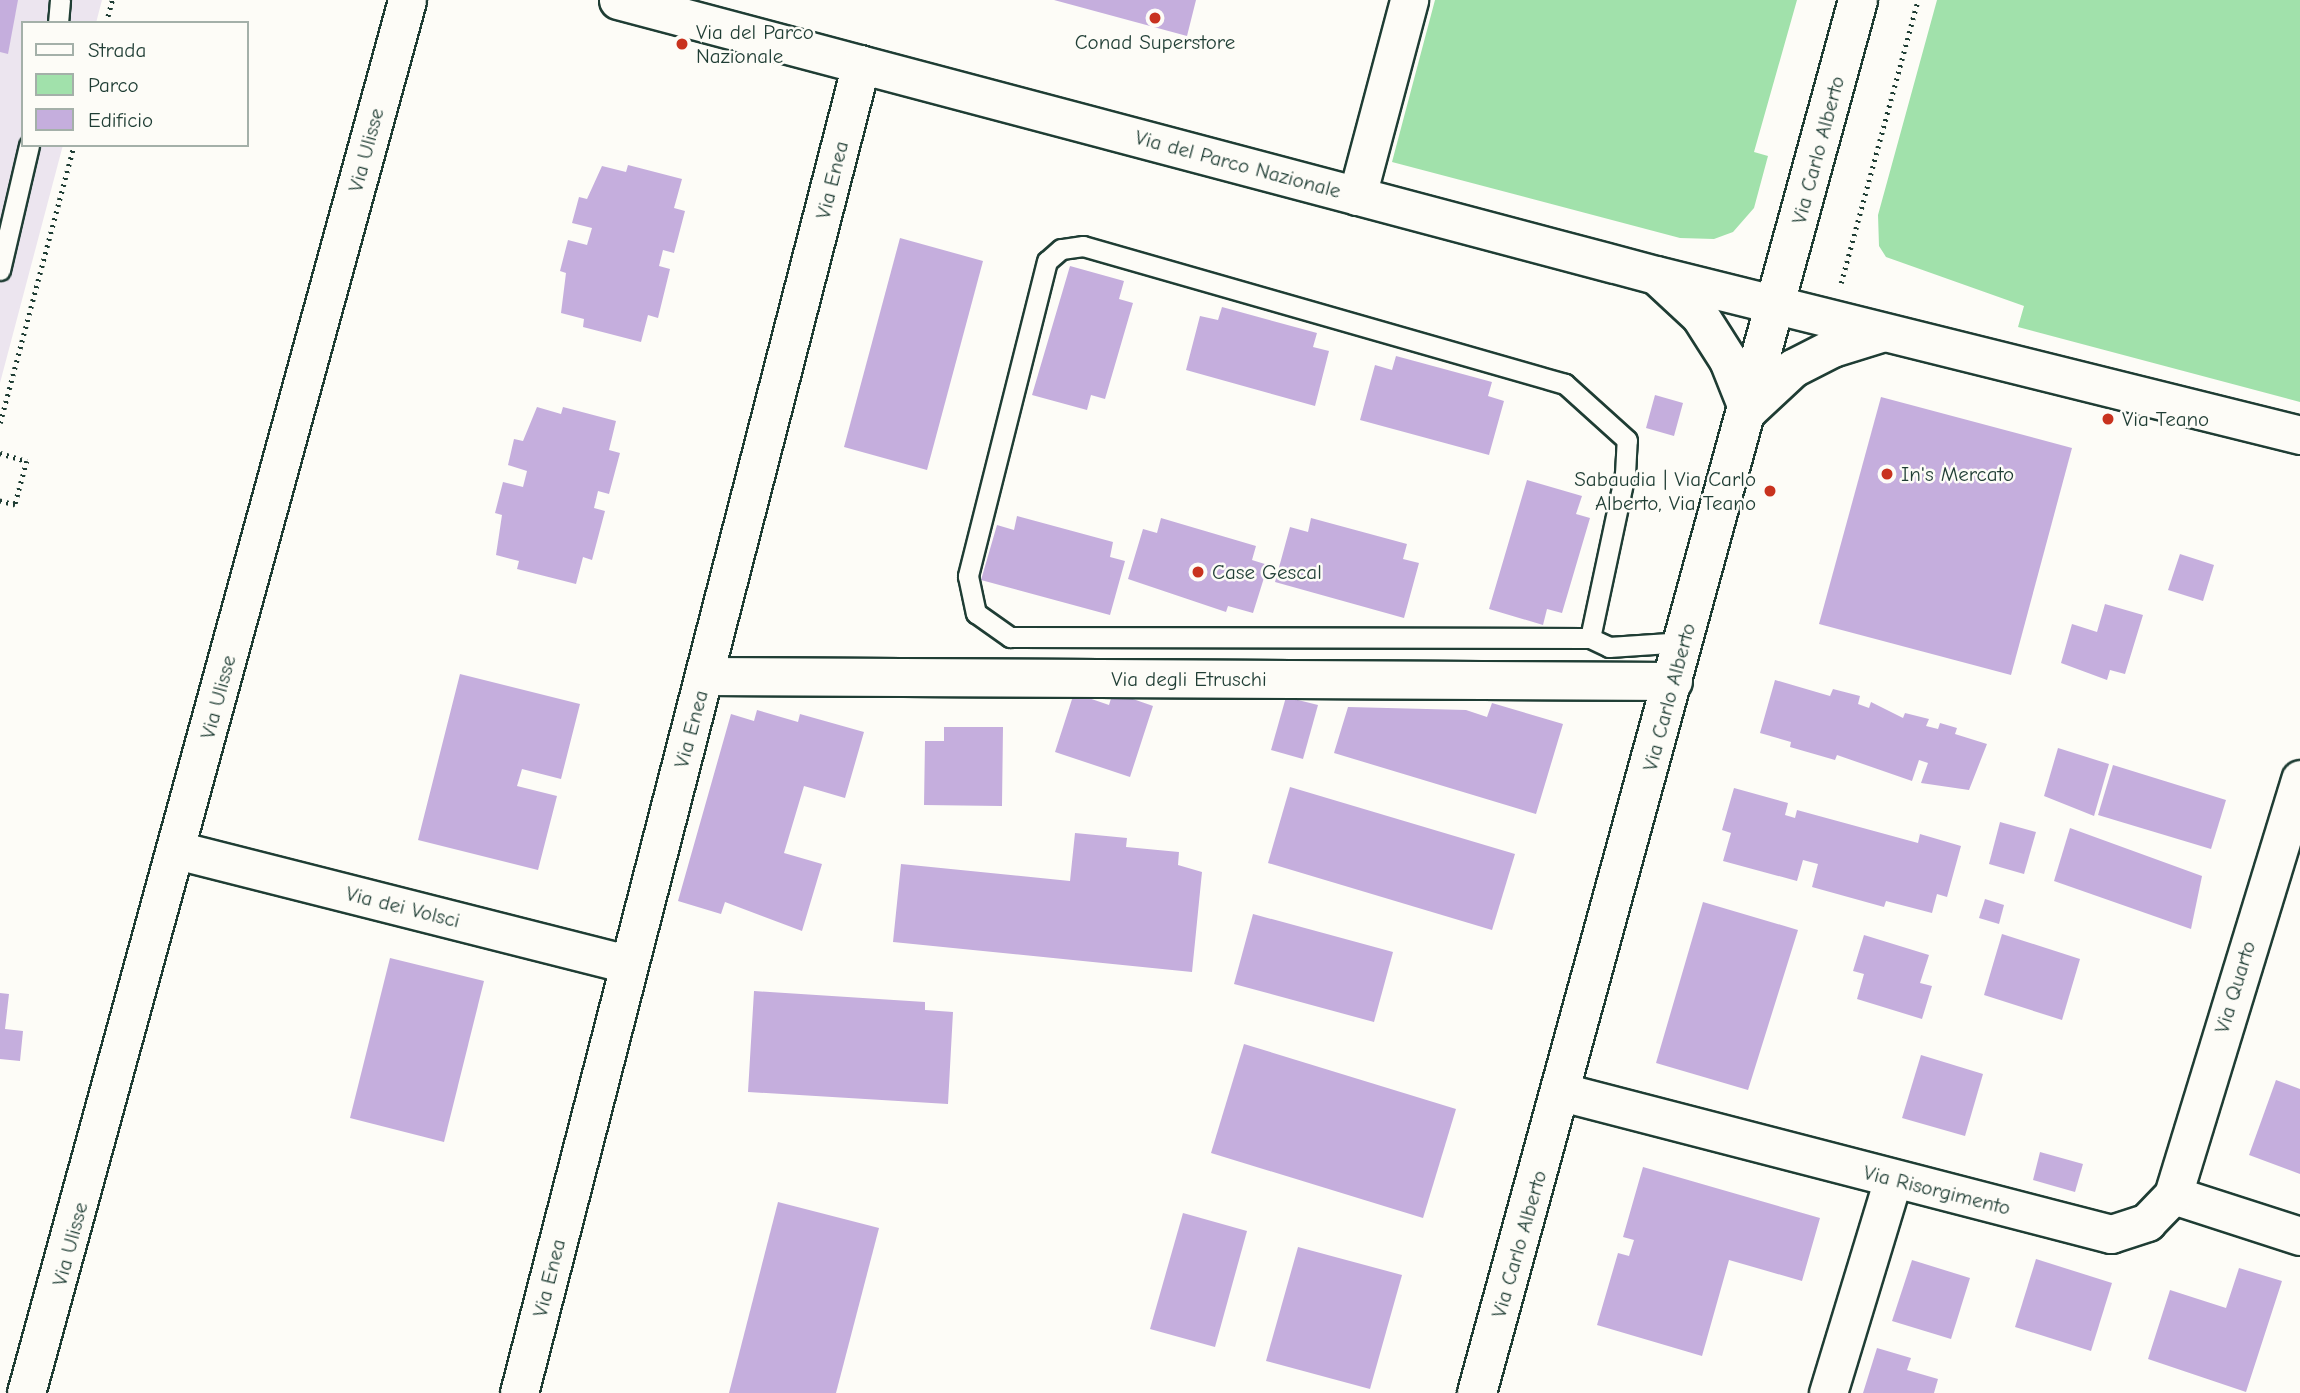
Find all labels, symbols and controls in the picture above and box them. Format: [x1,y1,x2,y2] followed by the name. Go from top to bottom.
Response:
[1147,10,1163,26] marker: Conad Superstore
[696,19,814,69] place label: Via del Parco Nazionale
[21,21,248,147] legend
[1075,29,1235,55] place label: Conad Superstore
[674,36,690,52] marker: Via del Parco Nazionale
[88,38,146,62] text: Strada
[88,73,139,97] text: Parco
[1786,73,1850,227] street label: Via Carlo Alberto
[343,105,389,195] street label: Via Ulisse
[88,108,153,132] text: Edificio
[1132,124,1344,204] street label: Via del Parco Nazionale
[810,138,854,222] street label: Via Enea
[2122,406,2209,432] place label: Via Teano
[2100,411,2116,427] marker: Via Teano
[1901,461,2014,487] place label: In's Mercato
[1574,466,1756,516] place label: Sabaudia | Via Carlo Alberto, Via Teano
[1879,466,1895,482] marker: In's Mercato
[1762,483,1778,499] marker: Sabaudia | Via Carlo Alberto, Via Teano
[1212,559,1322,585] place label: Case Gescal
[1190,564,1206,580] marker: Case Gescal
[1637,620,1701,774] street label: Via Carlo Alberto
[195,652,241,742] street label: Via Ulisse
[1111,666,1267,692] street label: Via degli Etruschi
[669,687,713,771] street label: Via Enea
[343,881,463,933] street label: Via dei Volsci
[2209,938,2261,1036] street label: Via Quarto
[1861,1160,2013,1220] street label: Via Risorgimento
[1486,1167,1552,1321] street label: Via Carlo Alberto
[47,1199,93,1289] street label: Via Ulisse
[527,1236,571,1320] street label: Via Enea

